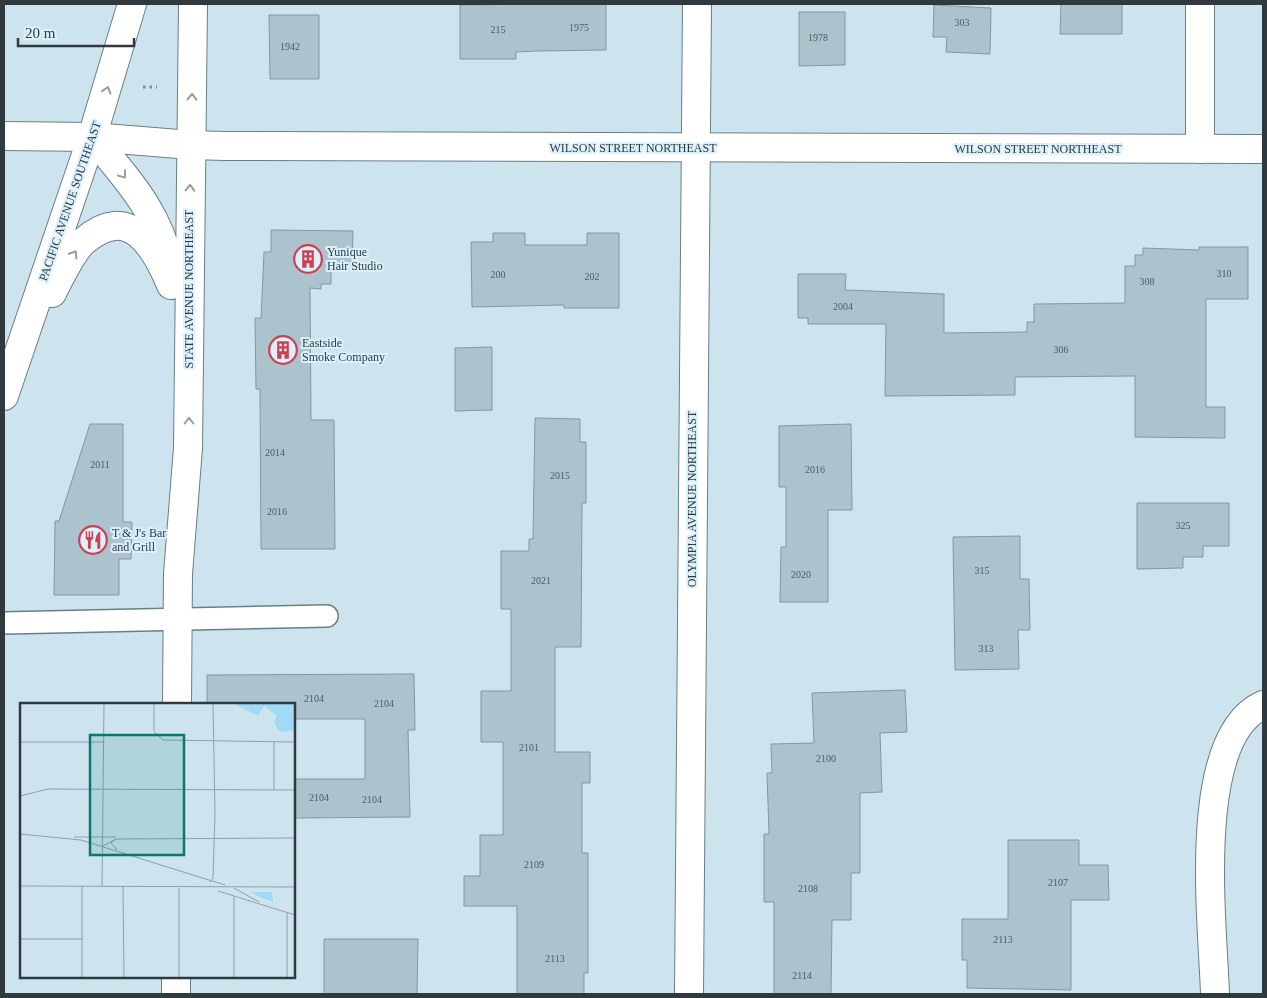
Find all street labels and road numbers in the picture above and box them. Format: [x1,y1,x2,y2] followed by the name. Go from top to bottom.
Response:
[36,119,104,283] street label: PACIFIC AVENUE SOUTHEAST
[549,141,717,155] street label: WILSON STREET NORTHEAST
[954,142,1122,156] street label: WILSON STREET NORTHEAST
[182,209,196,368] street label: STATE AVENUE NORTHEAST
[685,410,699,587] street label: OLYMPIA AVENUE NORTHEAST

